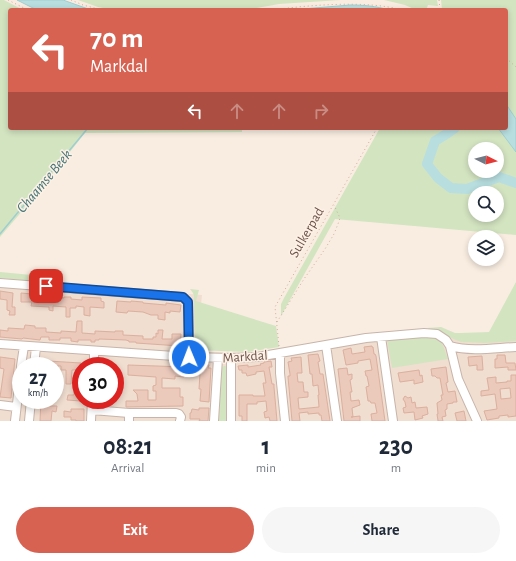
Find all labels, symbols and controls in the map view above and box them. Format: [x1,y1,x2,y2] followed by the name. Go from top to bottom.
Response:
[24,24,76,76] icon: left
[90,25,144,53] text: 70 m
[90,58,148,76] text: Markdal
[184,100,206,122] icon: left
[226,100,248,122] icon: ahead
[268,100,290,122] icon: ahead
[310,100,332,122] icon: right
[468,142,504,178] north arrow
[468,142,504,266] map controls
[14,147,75,216] water label: Chaamse Beek
[468,186,504,222] button: search
[287,205,327,260] street label: Sulkerpad
[468,230,504,266] button: layers
[29,269,63,303] pin
[35,275,57,297] icon: arrive
[168,336,210,378] position arrow
[222,348,268,366] street label: Markdal
[72,357,124,409] speed limit sign: 30
[29,368,47,388] text: 27
[28,388,48,398] text: km/h
[103,435,153,459] text: 08:21
[261,435,270,459] text: 1
[379,435,413,459] text: 230
[111,462,145,475] text: Arrival
[256,462,276,475] text: min
[391,462,401,475] text: m
[16,507,254,553] button: Exit
[262,507,500,553] button: Share

